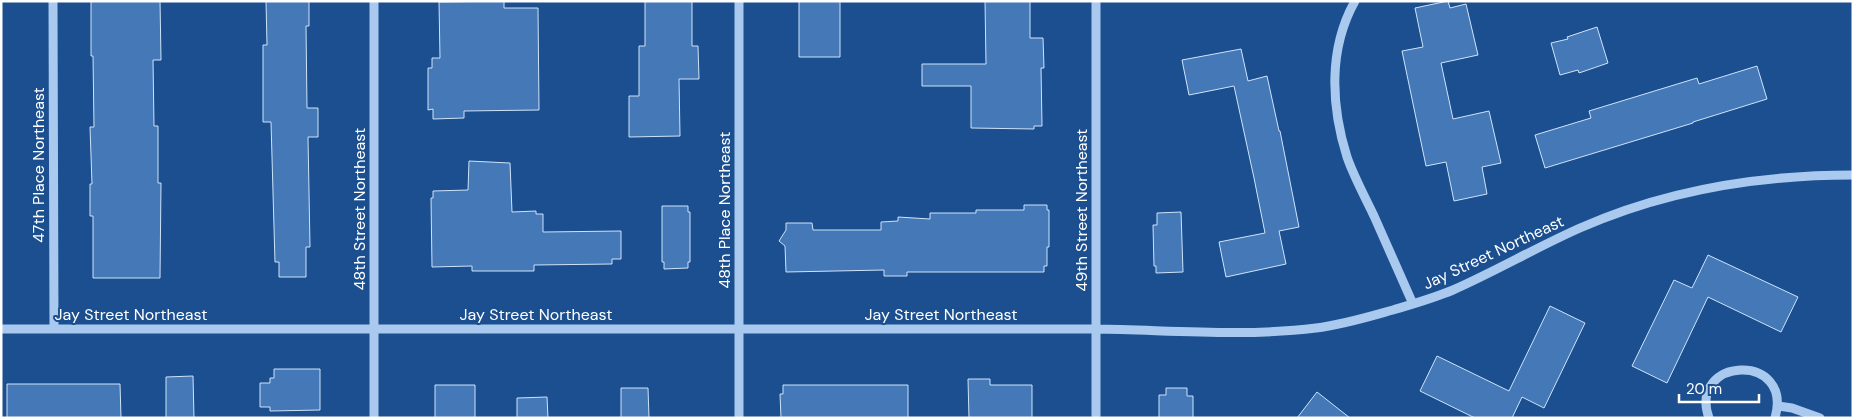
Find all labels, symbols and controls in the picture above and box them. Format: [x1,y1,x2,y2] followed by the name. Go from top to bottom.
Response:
[28,87,49,243] street label: 47th Place Northeast
[349,128,370,290] street label: 48th Street Northeast
[1071,129,1092,291] street label: 49th Street Northeast
[714,132,735,288] street label: 48th Place Northeast
[1419,211,1567,294] street label: Jay Street Northeast
[55,304,207,325] street label: Jay Street Northeast
[460,304,612,325] street label: Jay Street Northeast
[865,304,1017,325] street label: Jay Street Northeast
[1679,372,1759,404] scale bar
[1686,379,1722,399] text: 20 m

